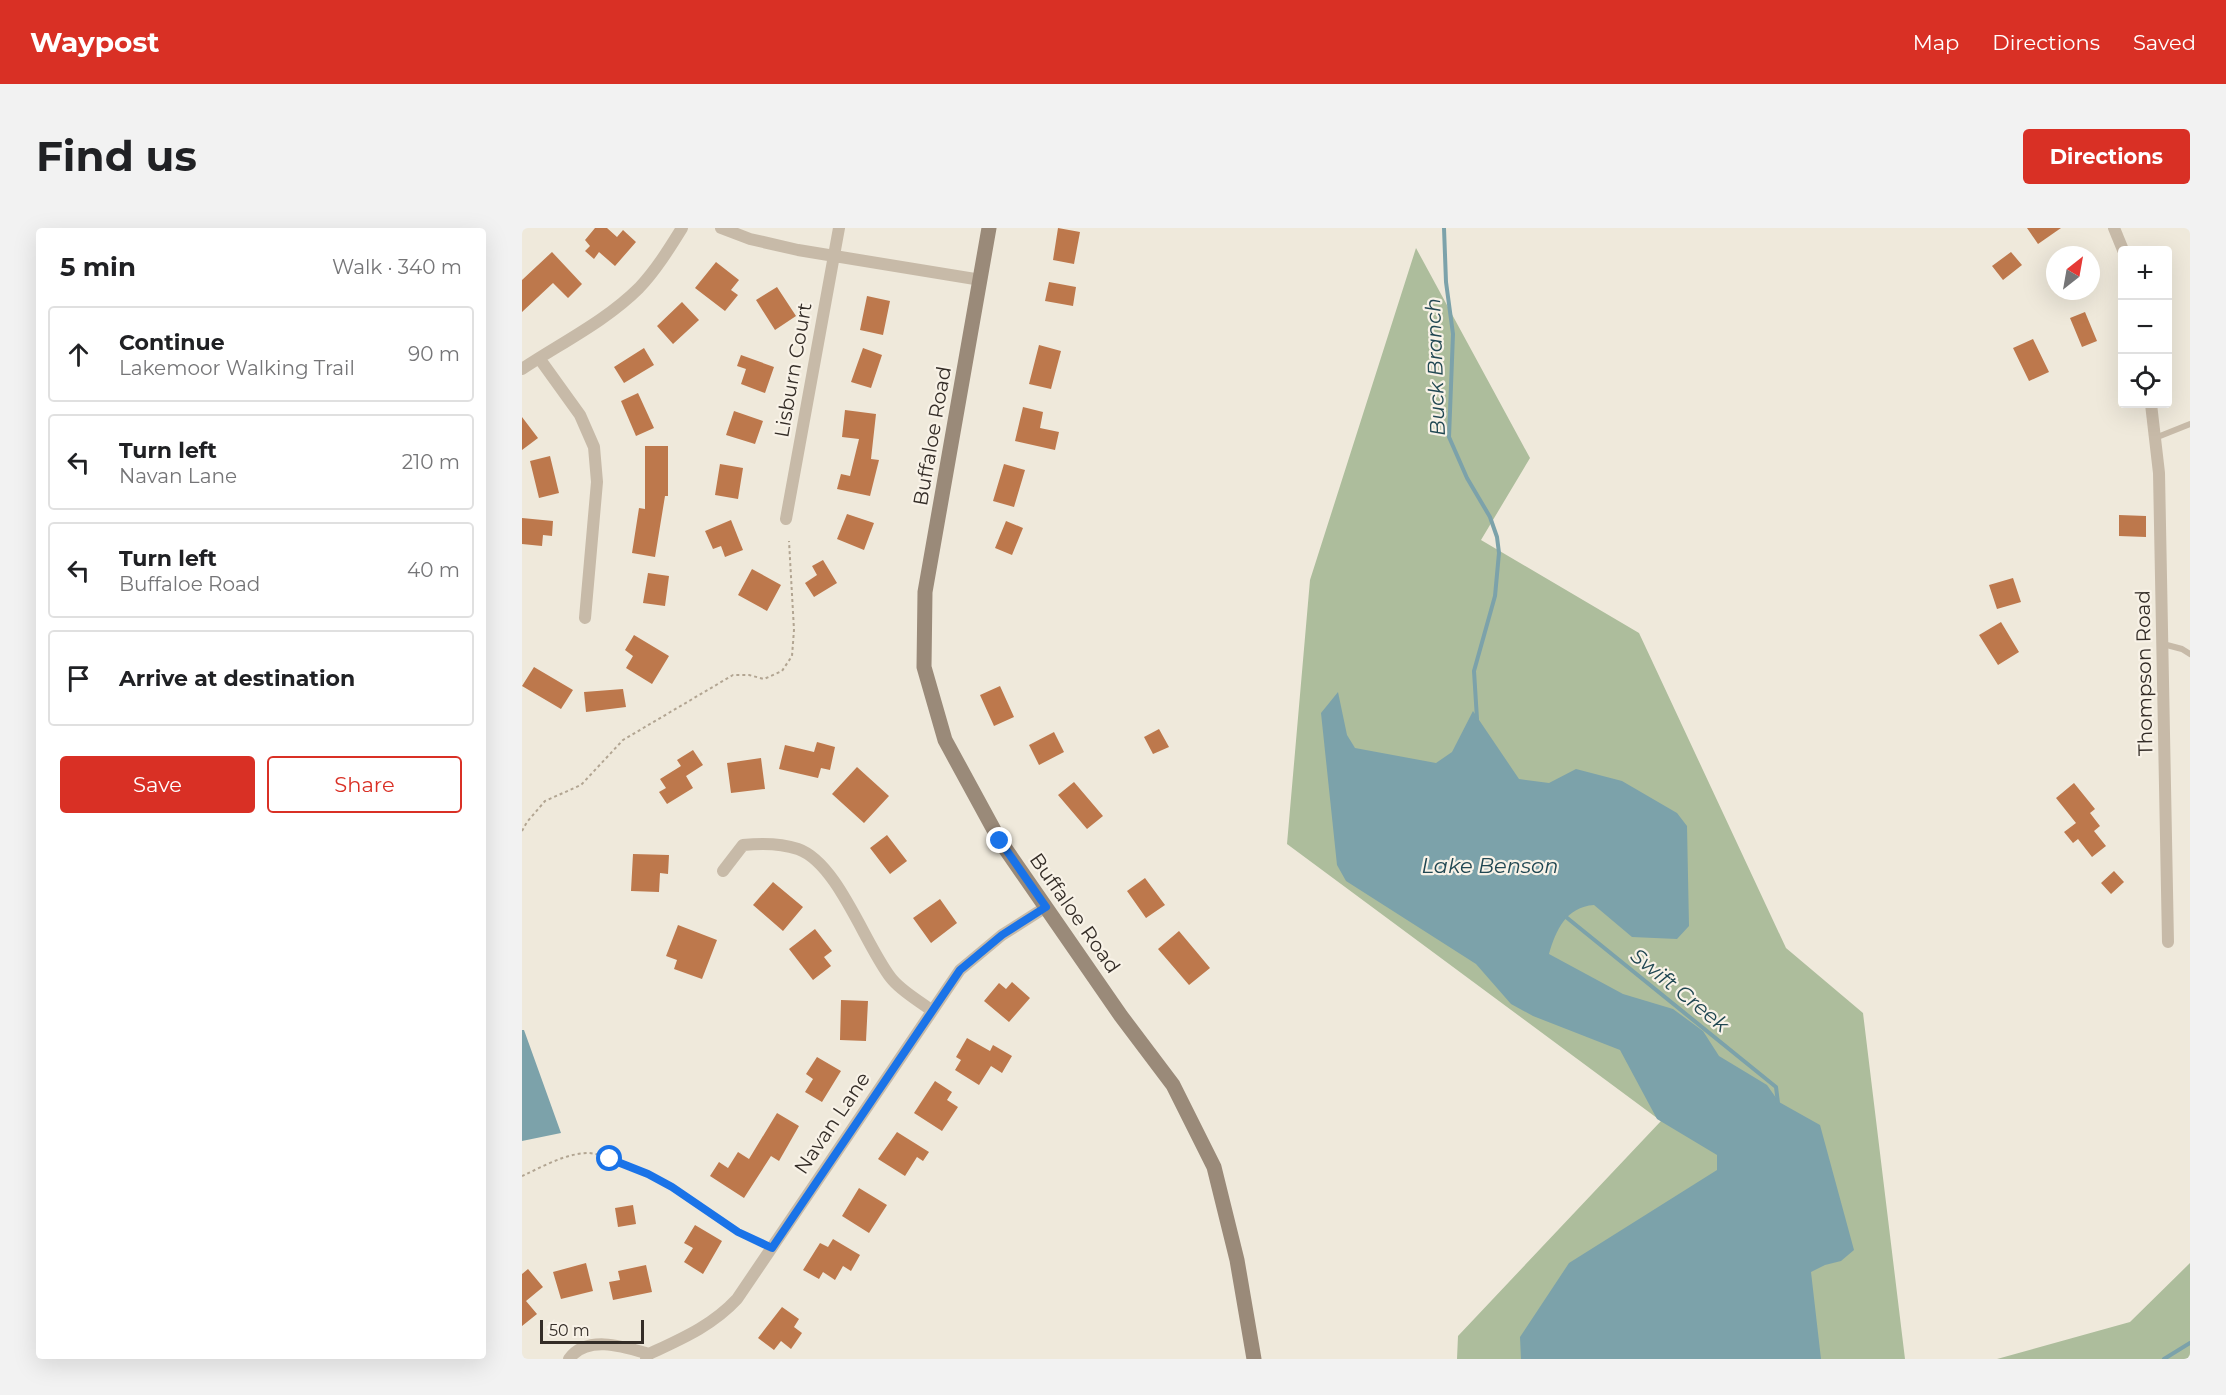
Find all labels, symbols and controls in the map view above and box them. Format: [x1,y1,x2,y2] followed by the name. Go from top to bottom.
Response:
[30,25,160,59] text: Waypost
[1913,30,1959,55] text: Map
[1992,30,2100,55] text: Directions
[2133,30,2196,55] text: Saved
[2023,129,2190,184] button: Directions
[36,130,197,182] text: Find us
[2046,246,2100,300] north arrow
[2118,246,2172,408] map controls
[2118,246,2172,300] button: +
[60,251,136,283] text: 5 min
[332,255,462,279] text: Walk · 340 m
[1420,298,1450,436] water label: Buck Branch
[2118,300,2172,354] button: −
[769,301,817,439] street label: Lisburn Court
[119,329,225,356] text: Continue
[62,338,95,371] icon: ahead
[408,342,460,366] text: 90 m
[2118,354,2172,408] button: locate
[119,356,355,380] text: Lakemoor Walking Trail
[908,364,956,508] street label: Buffaloe Road
[119,437,217,464] text: Turn left
[62,446,95,479] icon: left
[402,450,460,474] text: 210 m
[119,464,237,488] text: Navan Lane
[119,545,217,572] text: Turn left
[62,554,95,587] icon: left
[407,558,460,582] text: 40 m
[119,572,260,596] text: Buffaloe Road
[2131,590,2157,756] street label: Thompson Road
[62,662,95,695] icon: arrive
[119,665,355,692] text: Arrive at destination
[60,756,255,813] button: Save
[267,756,462,813] button: Share
[986,827,1012,853] route end
[1025,848,1125,978] street label: Buffaloe Road
[1422,853,1559,878] water label: Lake Benson
[1626,943,1735,1038] water label: Swift Creek
[789,1067,875,1179] street label: Navan Lane
[596,1145,622,1171] route start
[540,1317,644,1344] scale bar
[549,1321,590,1340] text: 50 m

